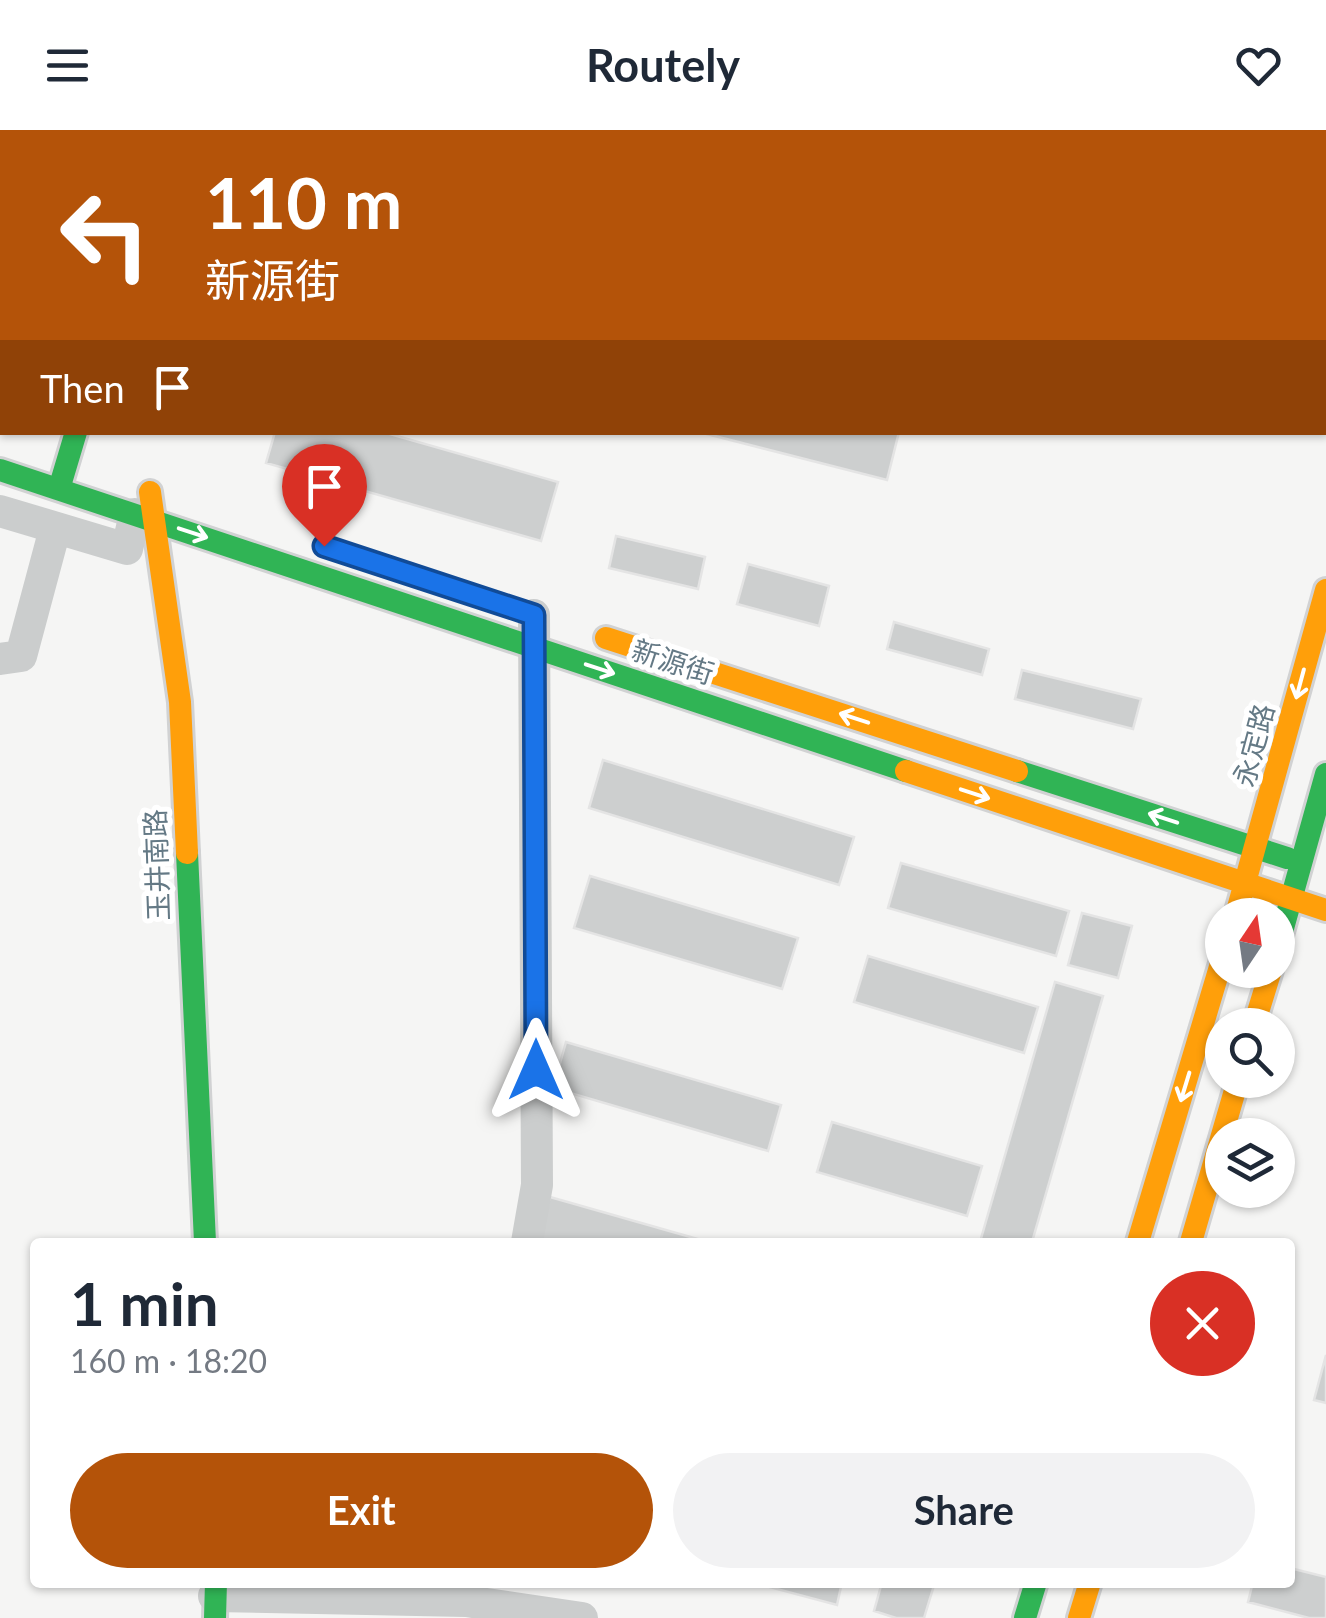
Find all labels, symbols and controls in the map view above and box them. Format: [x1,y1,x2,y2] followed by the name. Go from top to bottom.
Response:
[40,38,95,93] icon: menu
[586,38,740,92] text: Routely
[1231,38,1286,93] icon: heart
[205,160,402,244] text: 110 m
[40,170,170,300] icon: left
[205,253,340,307] text: 新源街
[145,360,200,415] icon: arrive
[40,365,125,411] text: Then
[282,444,367,547] pin
[297,459,352,514] icon: arrive
[176,525,208,543] one-way arrow
[628,632,718,690] street label: 新源街
[584,661,615,679] one-way arrow
[1290,668,1309,699] one-way arrow
[1226,700,1280,790] street label: 永定路
[838,708,870,726] one-way arrow
[959,787,990,805] one-way arrow
[137,808,175,922] street label: 玉井南路
[1147,808,1179,826] one-way arrow
[1205,898,1295,988] north arrow
[1205,898,1295,1208] map controls
[1205,1008,1295,1098] button: search
[484,1018,588,1122] position arrow
[1175,1071,1193,1102] one-way arrow
[1205,1118,1295,1208] button: layers
[70,1267,219,1339] text: 1 min
[1150,1271,1255,1376] button: close
[70,1341,267,1380] text: 160 m · 18:20
[70,1453,653,1568] button: Exit
[673,1453,1255,1568] button: Share

